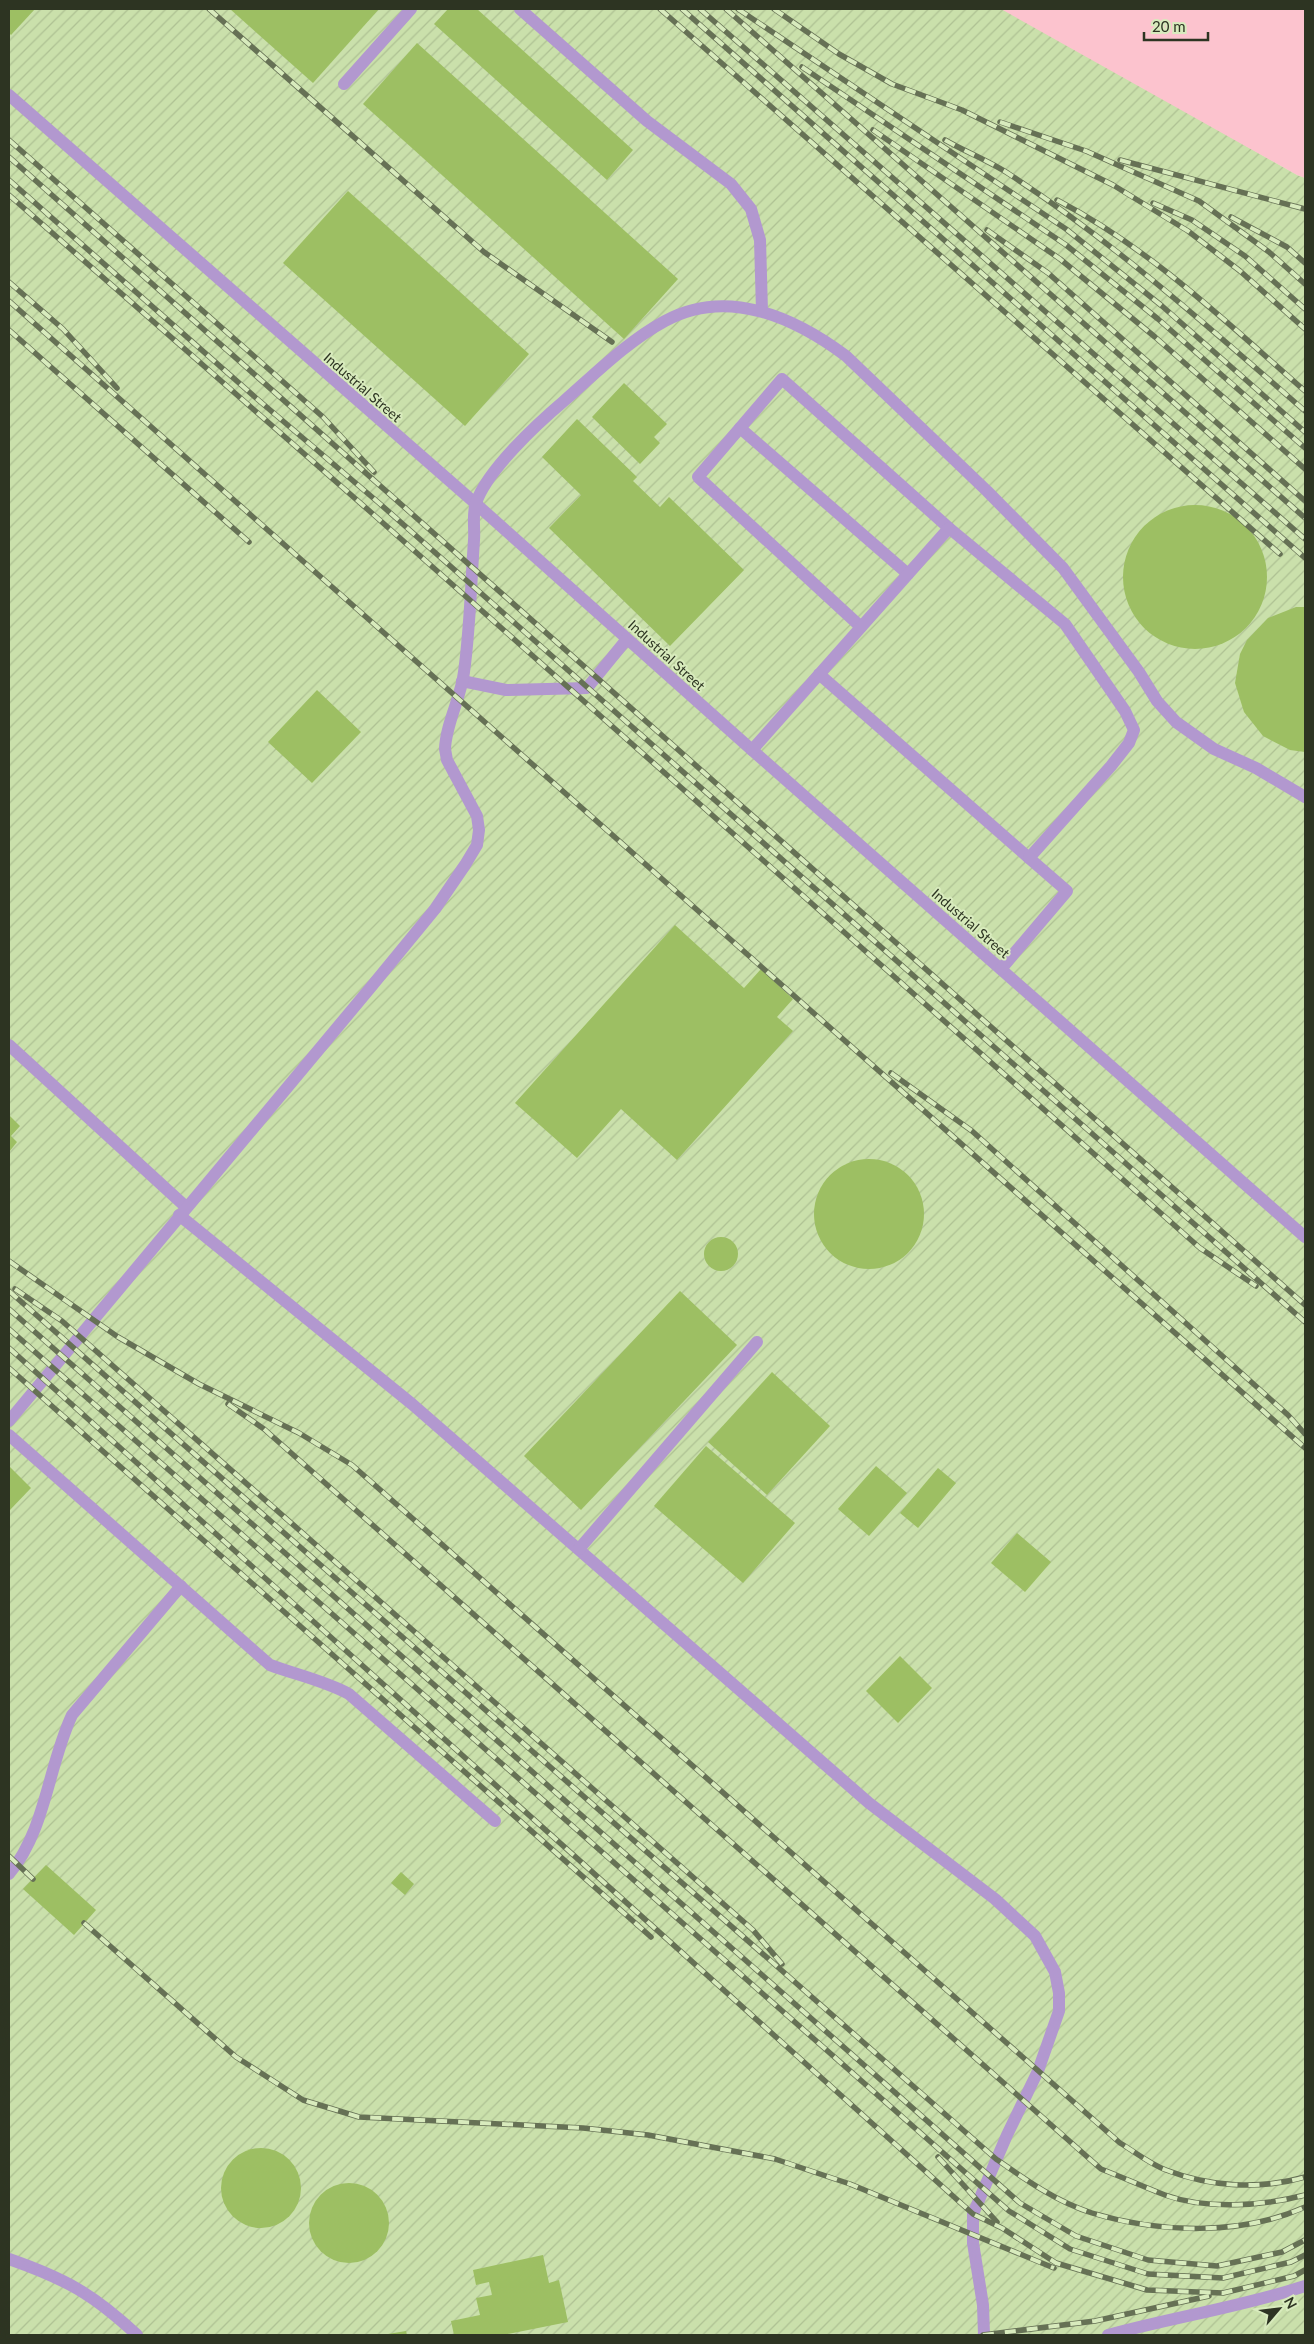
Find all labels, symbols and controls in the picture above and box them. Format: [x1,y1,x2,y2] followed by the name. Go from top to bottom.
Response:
[1144,10,1208,42] scale bar
[1152,17,1186,35] text: 20 m
[321,349,405,425] street label: Industrial Street
[625,616,709,694] street label: Industrial Street
[929,885,1013,961] street label: Industrial Street
[1254,2284,1304,2334] north arrow
[1281,2294,1301,2311] text: N

